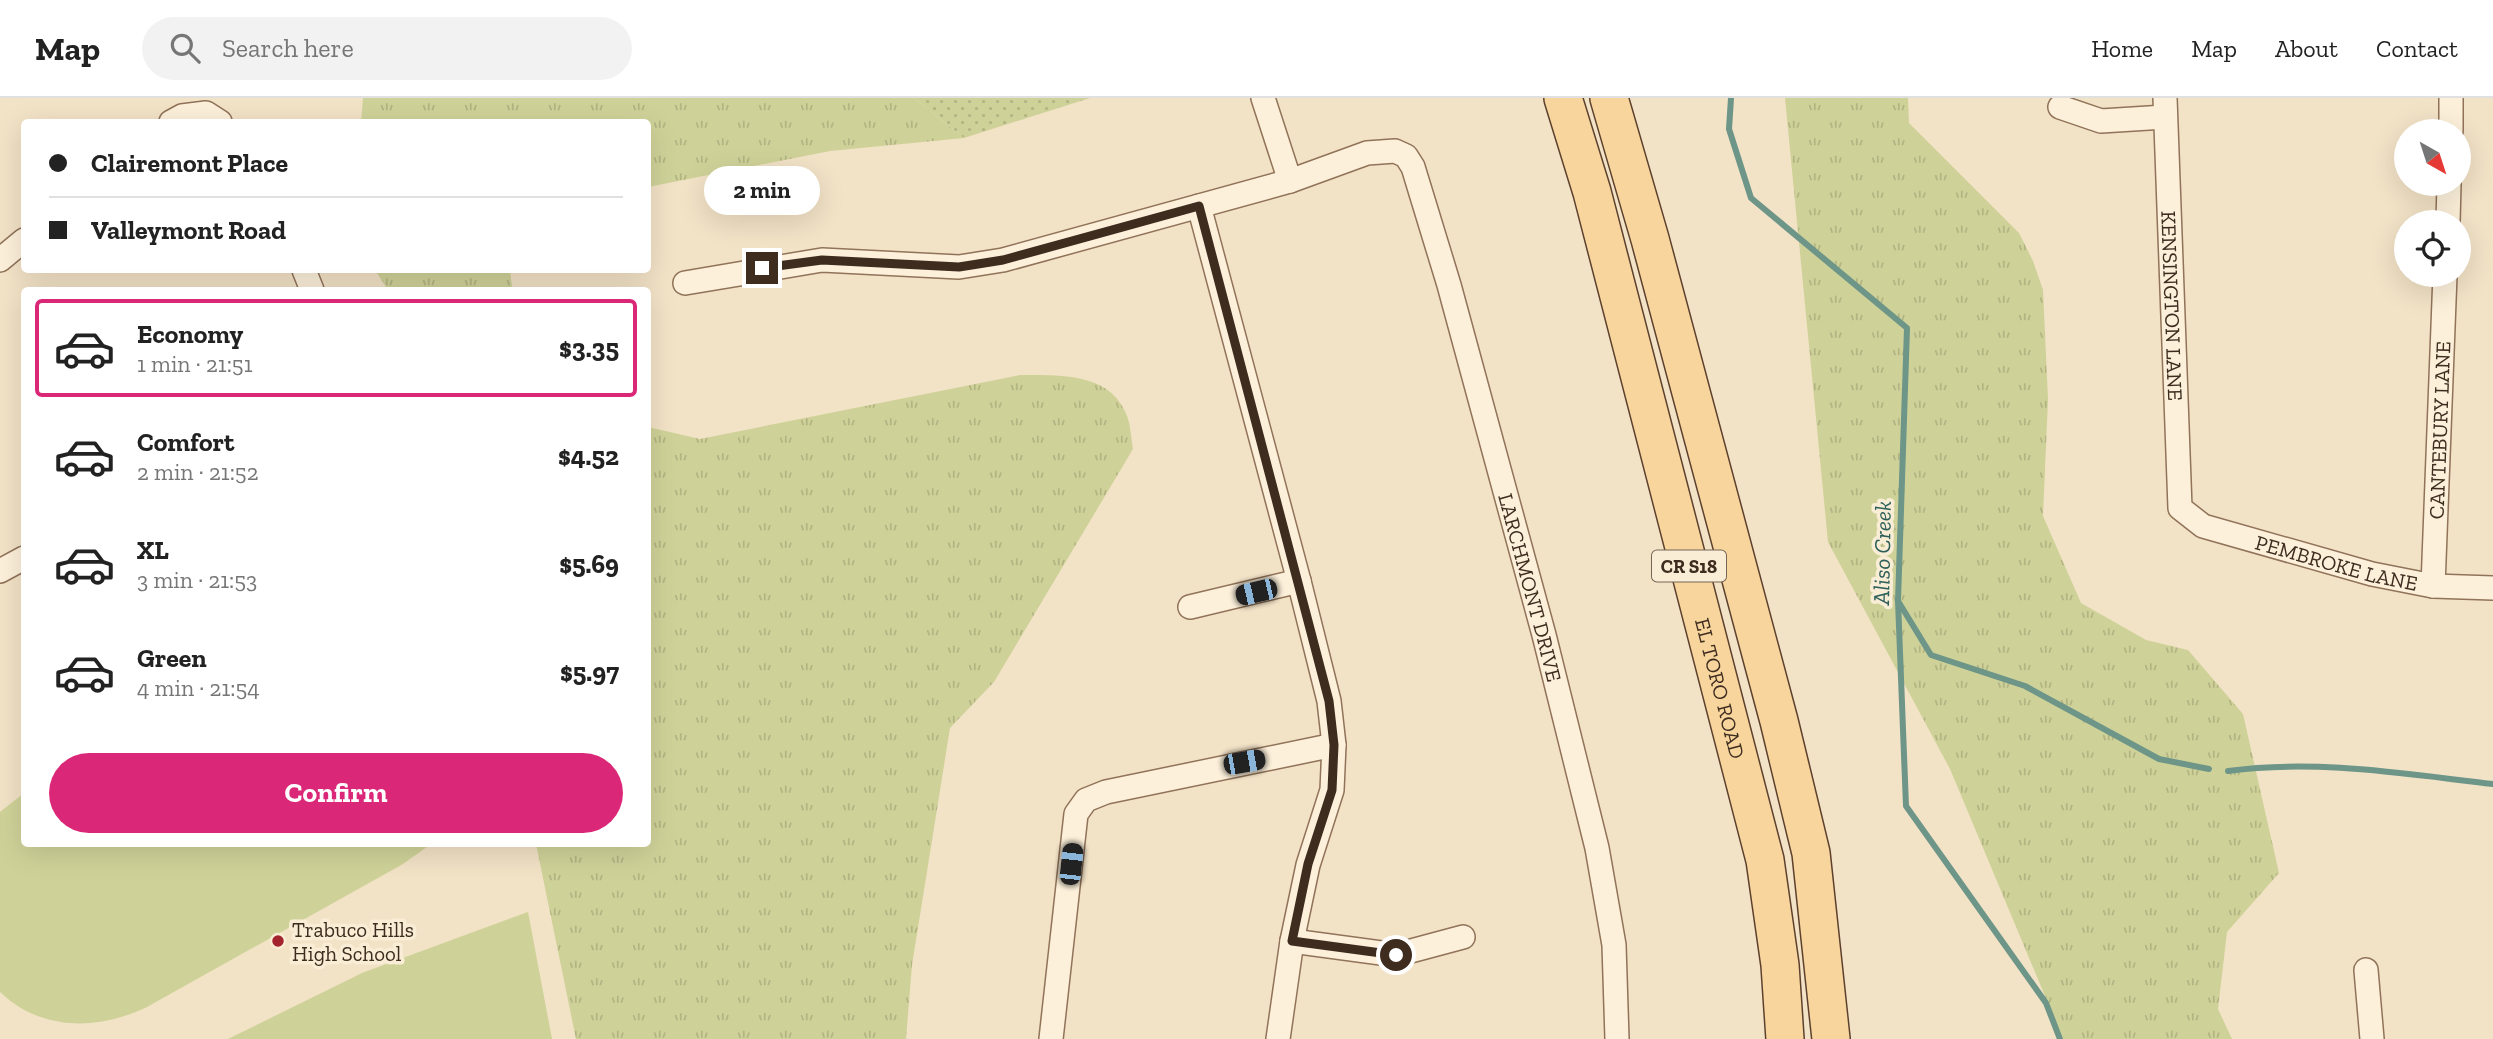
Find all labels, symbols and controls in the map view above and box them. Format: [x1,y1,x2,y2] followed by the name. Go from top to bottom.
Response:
[142,17,632,80] search box
[35,29,100,68] text: Map
[166,29,204,67] icon: search
[222,32,354,64] text: Search here
[2091,34,2153,63] text: Home
[2191,34,2237,63] text: Map
[2275,34,2338,63] text: About
[2376,34,2458,63] text: Contact
[2394,119,2471,196] north arrow
[2394,119,2471,287] map controls
[91,147,288,179] text: Clairemont Place
[704,166,820,216] callout: 2 min
[733,176,791,204] text: 2 min
[2157,210,2189,401] street label: KENSINGTON LANE
[2394,210,2471,287] button: locate
[91,214,286,246] text: Valleymont Road
[746,252,778,284] route end
[53,317,116,380] icon: car
[137,318,243,350] text: Economy
[559,332,619,364] text: $3.35
[2423,341,2455,520] street label: CANTEBURY LANE
[137,350,253,378] text: 1 min · 21:51
[53,425,116,488] icon: car
[137,426,234,458] text: Comfort
[558,440,619,472] text: $4.52
[137,458,259,486] text: 2 min · 21:52
[1494,490,1568,684] street label: LARCHMONT DRIVE
[1867,501,1897,606] water label: Aliso Creek
[2253,529,2420,595] street label: PEMBROKE LANE
[53,533,116,596] icon: car
[137,534,169,566] text: XL
[559,548,619,580] text: $5.69
[1652,551,1726,582] road number: CR S18
[137,566,257,594] text: 3 min · 21:53
[1234,577,1279,607] car
[1690,615,1751,761] street label: EL TORO ROAD
[53,641,116,704] icon: car
[137,642,207,674] text: Green
[560,656,619,688] text: $5.97
[137,674,260,702] text: 4 min · 21:54
[1222,748,1267,776] car
[49,753,623,833] button: Confirm
[1059,842,1084,886] car
[292,917,414,966] place label: Trabuco Hills High School
[270,933,286,949] marker: Trabuco Hills High School
[1380,939,1412,971] route start

